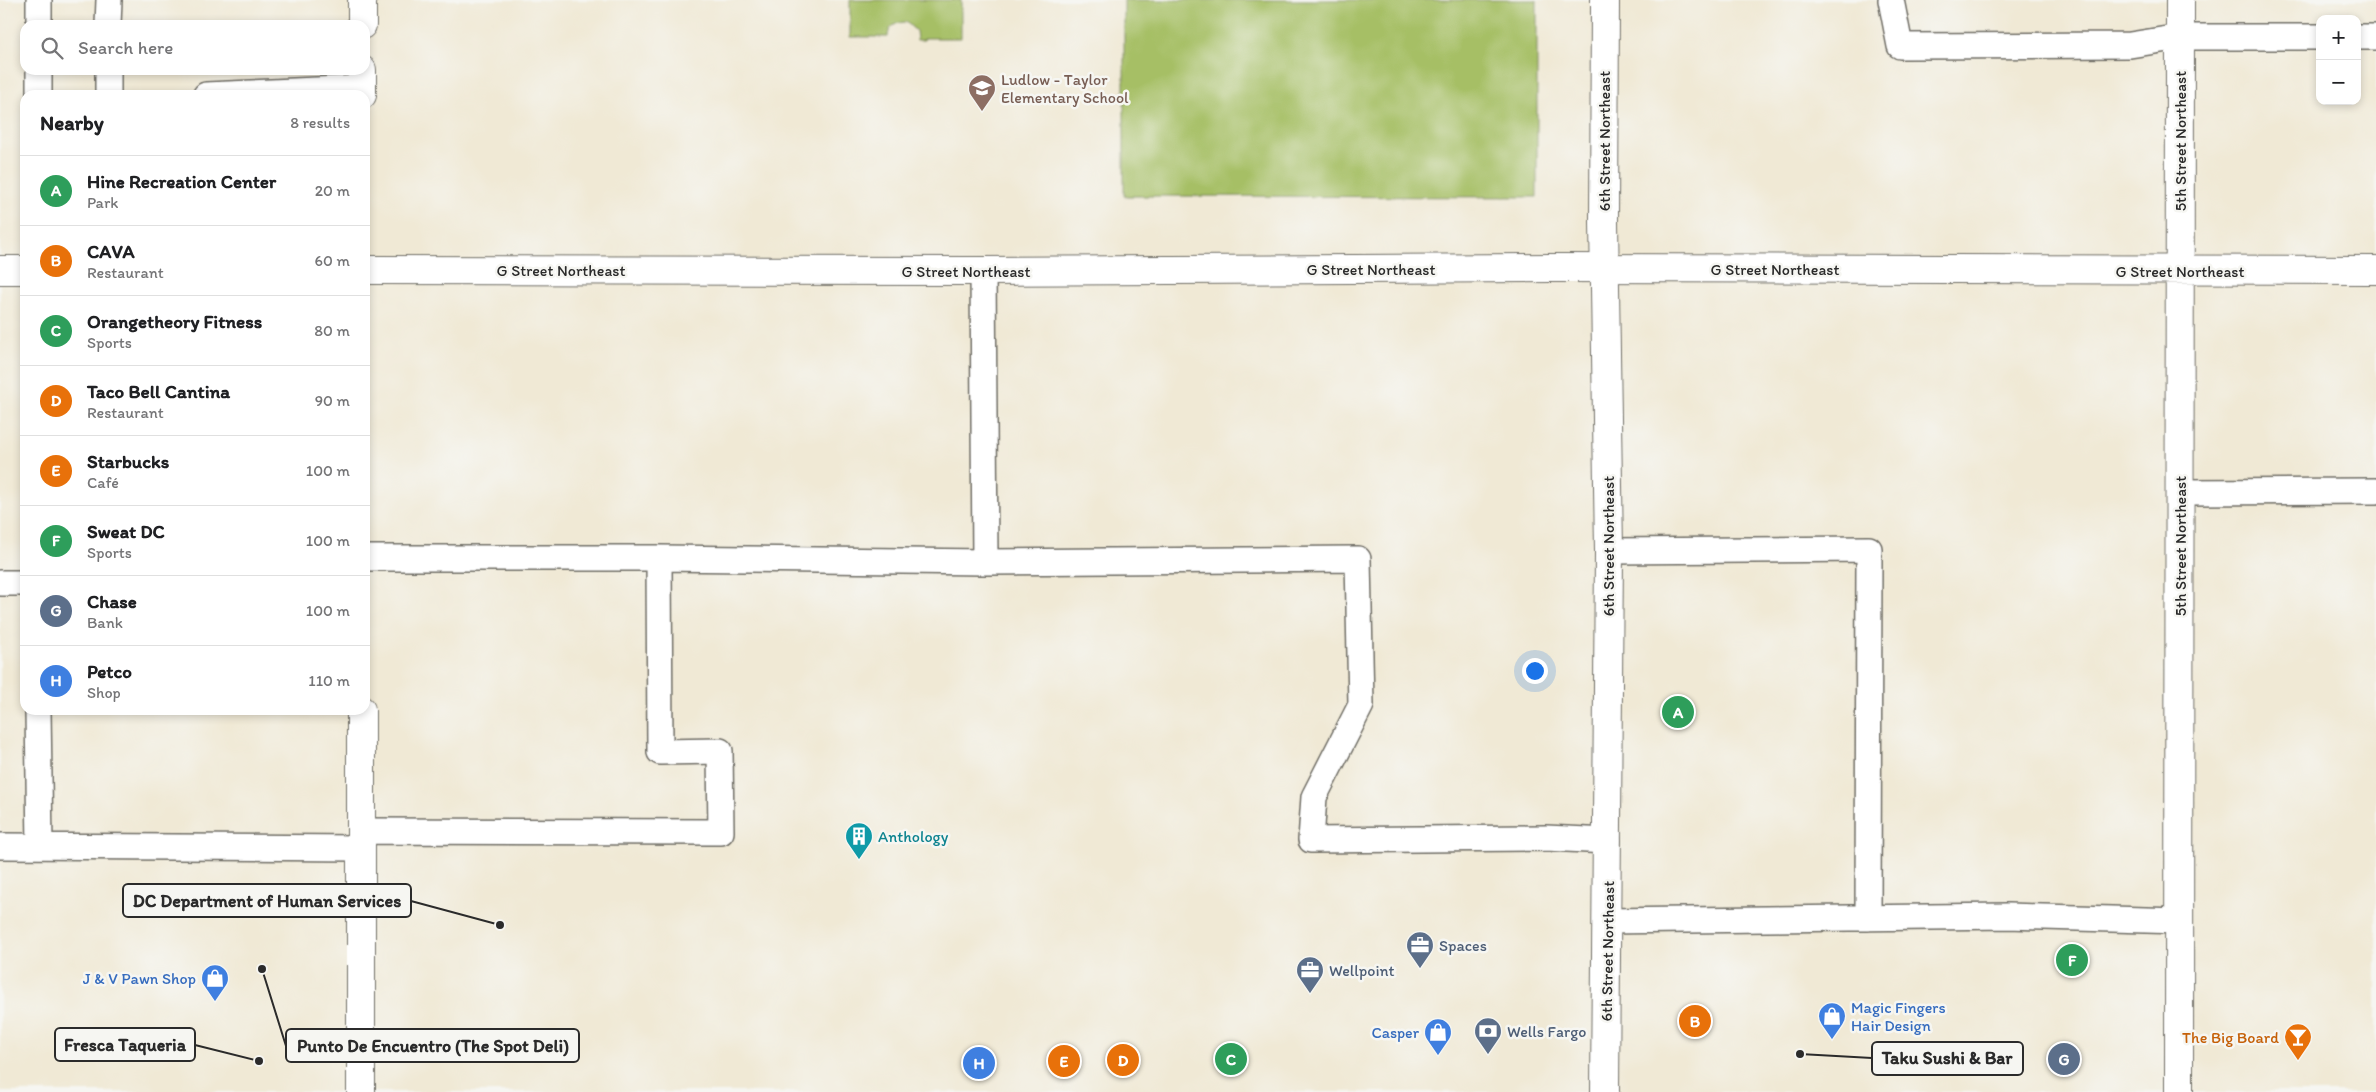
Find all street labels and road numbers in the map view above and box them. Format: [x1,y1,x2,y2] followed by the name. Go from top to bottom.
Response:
[1595,71,1614,211] street label: 6th Street Northeast
[2171,71,2190,211] street label: 5th Street Northeast
[1307,260,1435,279] street label: G Street Northeast
[1711,260,1839,279] street label: G Street Northeast
[497,261,625,280] street label: G Street Northeast
[902,262,1030,281] street label: G Street Northeast
[2116,262,2244,281] street label: G Street Northeast
[1599,476,1618,616] street label: 6th Street Northeast
[2171,476,2190,616] street label: 5th Street Northeast
[1597,881,1618,1021] street label: 6th Street Northeast

